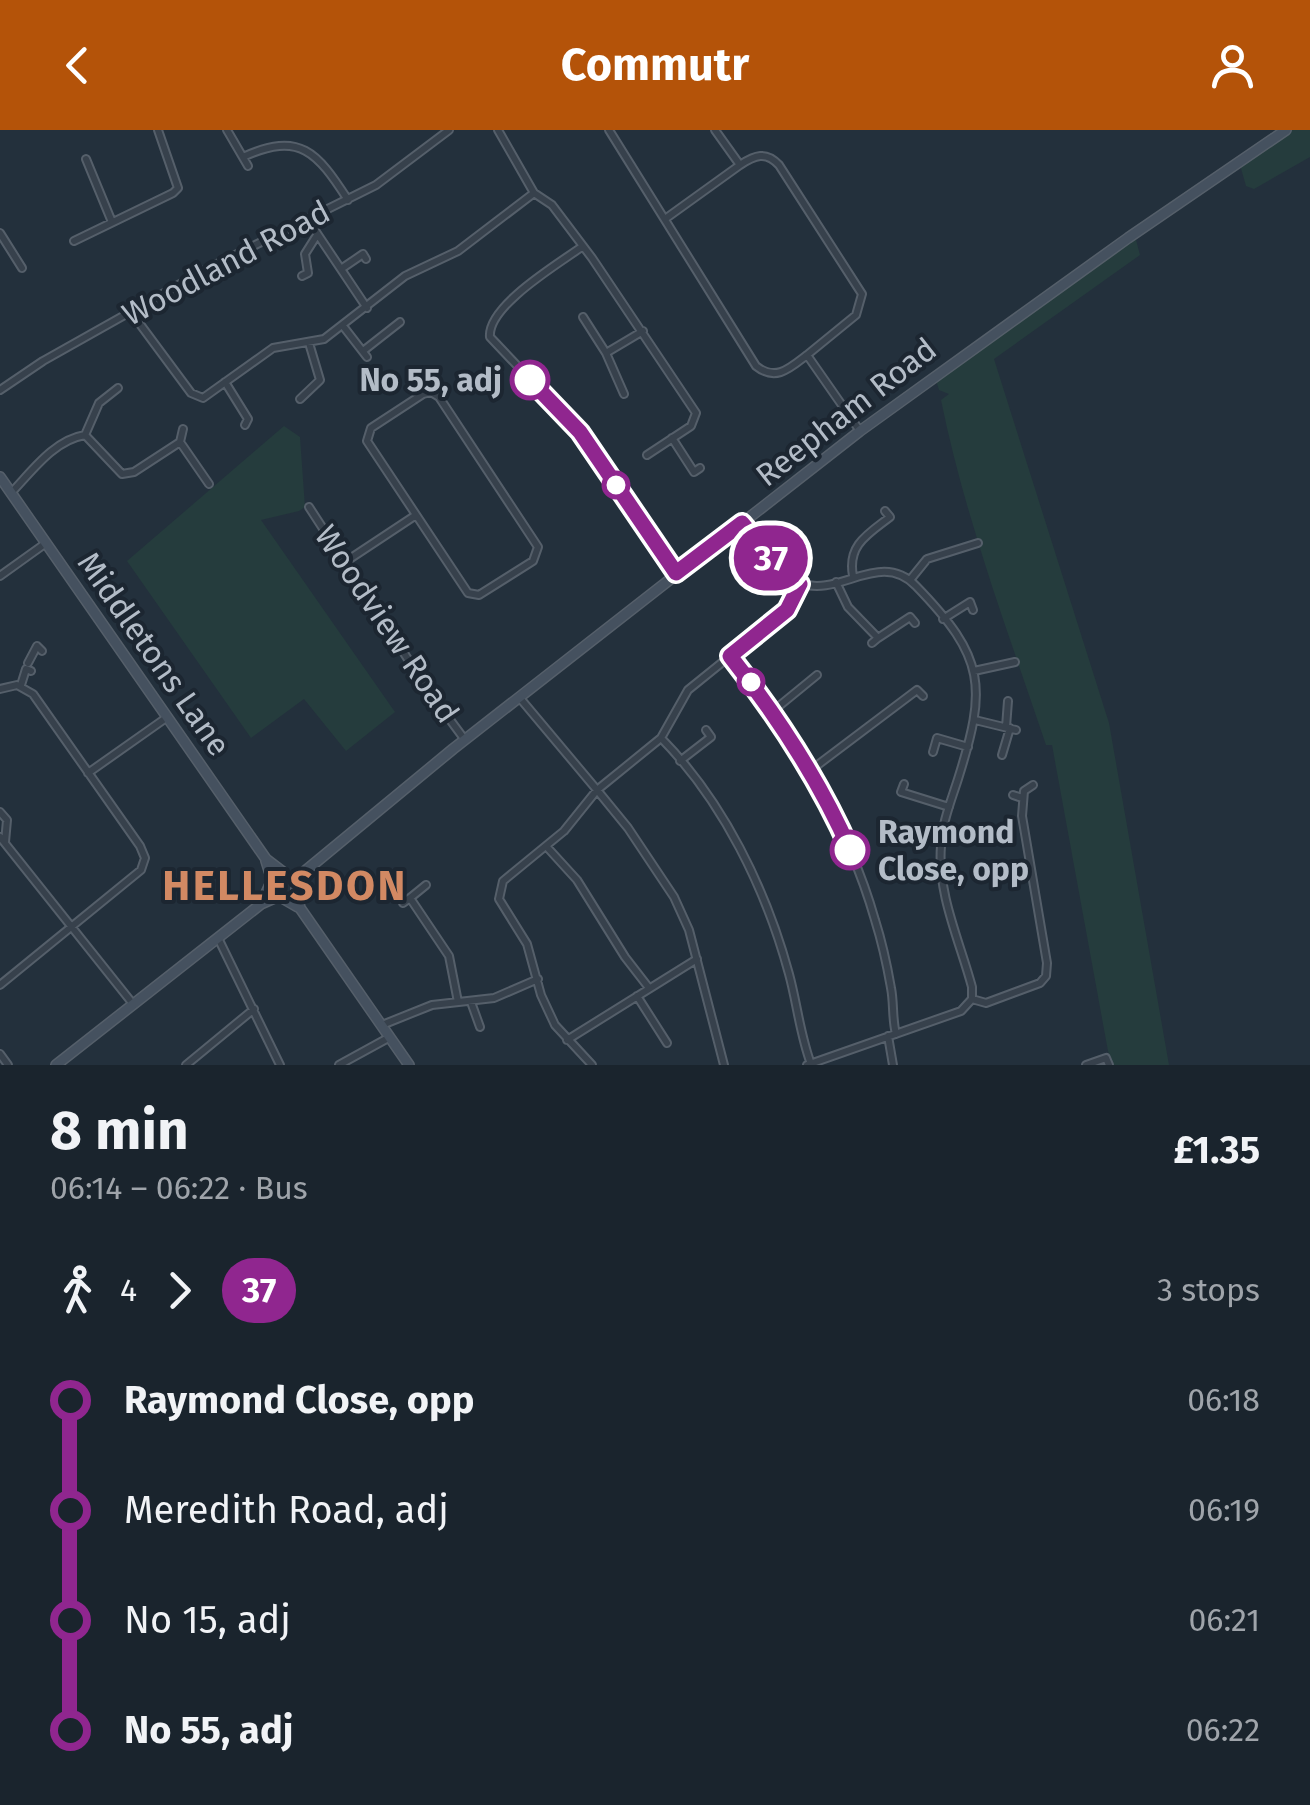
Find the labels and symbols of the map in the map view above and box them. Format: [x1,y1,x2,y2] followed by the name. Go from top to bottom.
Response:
[116,192,336,334] street label: Woodland Road
[748,330,944,494] street label: Reepham Road
[359,361,502,399] place label: No 55, adj
[511,361,549,399] marker: No 55, adj
[603,472,629,498] unlabelled marker
[307,518,467,730] street label: Woodview Road
[726,526,816,590] line badge: 37
[70,545,238,763] street label: Middletons Lane
[738,669,764,695] unlabelled marker
[878,813,1029,888] place label: Raymond Close, opp
[831,831,869,869] marker: Raymond Close, opp
[162,861,408,911] district label: HELLESDON

